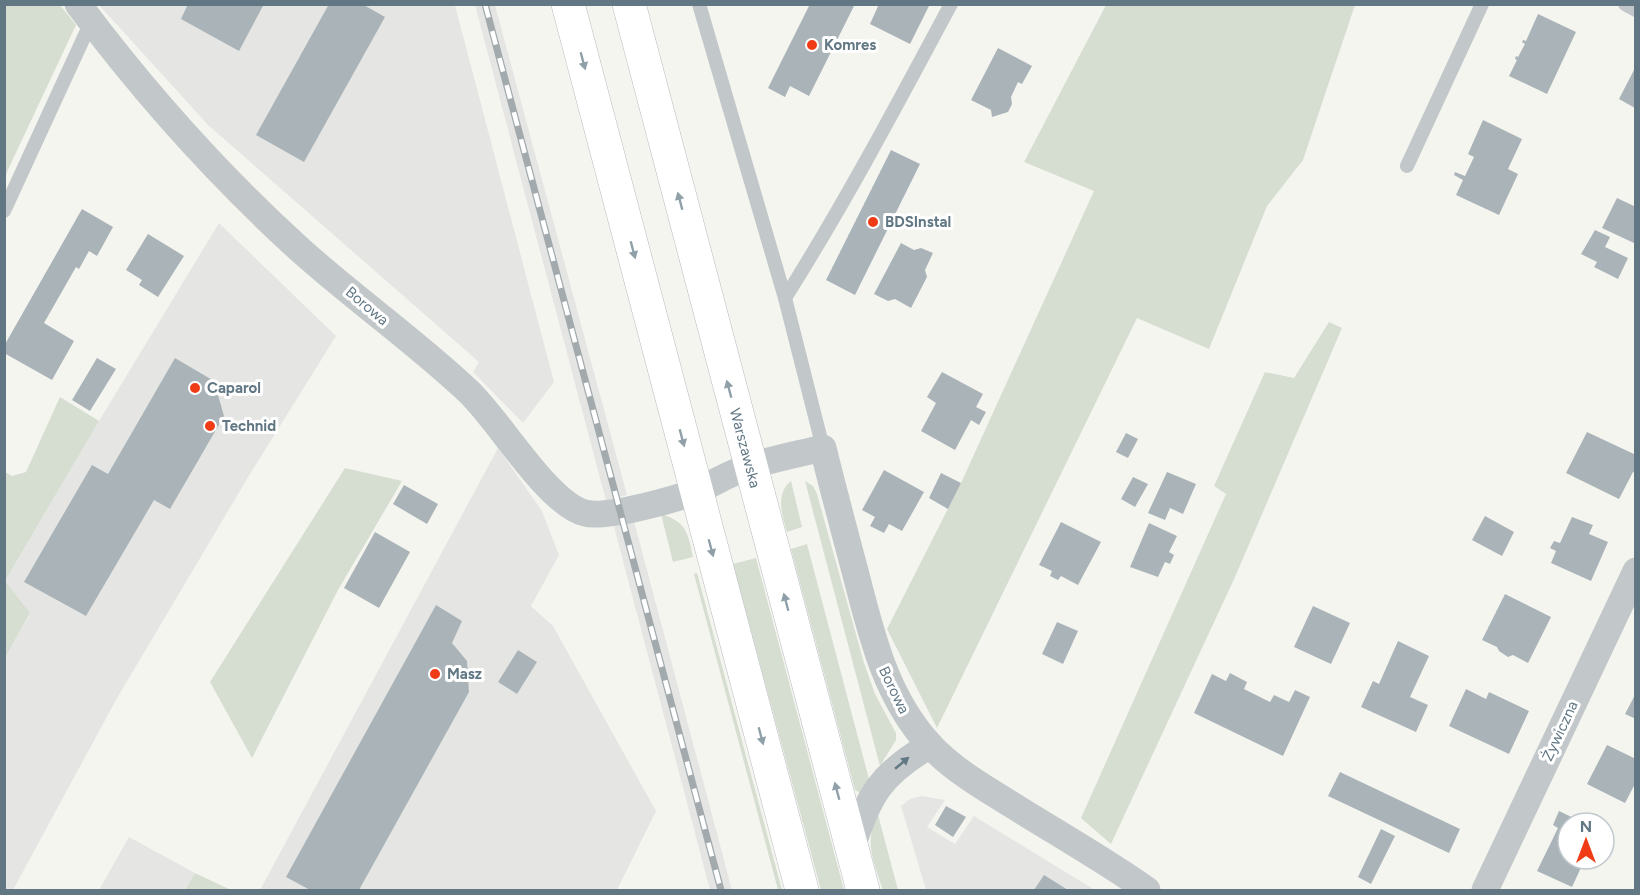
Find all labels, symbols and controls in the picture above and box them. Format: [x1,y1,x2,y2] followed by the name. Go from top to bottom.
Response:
[824,36,876,54] place label: Komres
[805,38,819,52] marker: Komres
[579,52,589,70] one-way arrow
[675,191,684,209] one-way arrow
[885,213,951,231] place label: BDSInstal
[866,215,880,229] marker: BDSInstal
[628,241,638,259] one-way arrow
[342,283,392,329] street label: Borowa
[207,379,261,397] place label: Caparol
[724,380,734,398] one-way arrow
[188,381,202,395] marker: Caparol
[726,406,764,490] street label: Warszawska
[222,417,276,435] place label: Technid
[203,419,217,433] marker: Technid
[678,430,687,448] one-way arrow
[707,539,716,557] one-way arrow
[781,593,791,612] one-way arrow
[875,663,913,717] street label: Borowa
[447,665,482,683] place label: Masz
[428,667,442,681] marker: Masz
[1538,698,1582,764] street label: Żywiczna
[757,728,766,746] one-way arrow
[894,757,910,770] one-way arrow
[831,782,841,800] one-way arrow
[1556,811,1616,871] north arrow
[1580,817,1592,836] text: N

